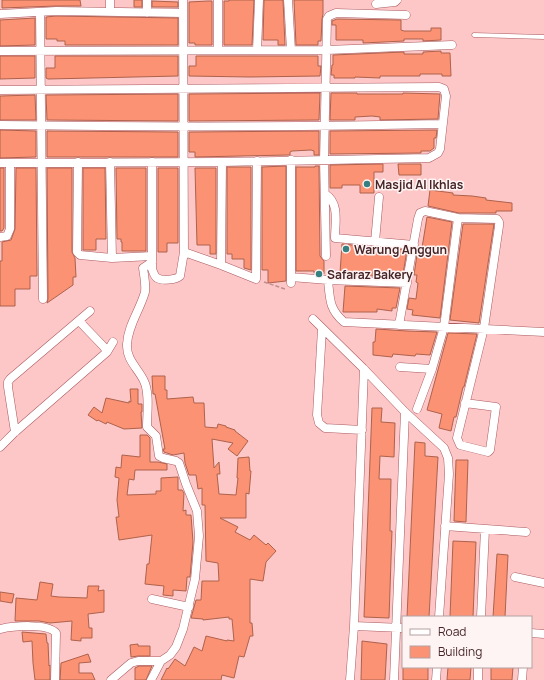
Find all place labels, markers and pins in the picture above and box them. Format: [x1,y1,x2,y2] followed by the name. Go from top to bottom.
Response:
[375,176,464,193] place label: Masjid Al Ikhlas
[362,179,372,189] marker: Masjid Al Ikhlas
[354,241,447,258] place label: Warung Anggun
[341,244,351,254] marker: Warung Anggun
[327,266,413,283] place label: Safaraz Bakery
[314,269,324,279] marker: Safaraz Bakery

